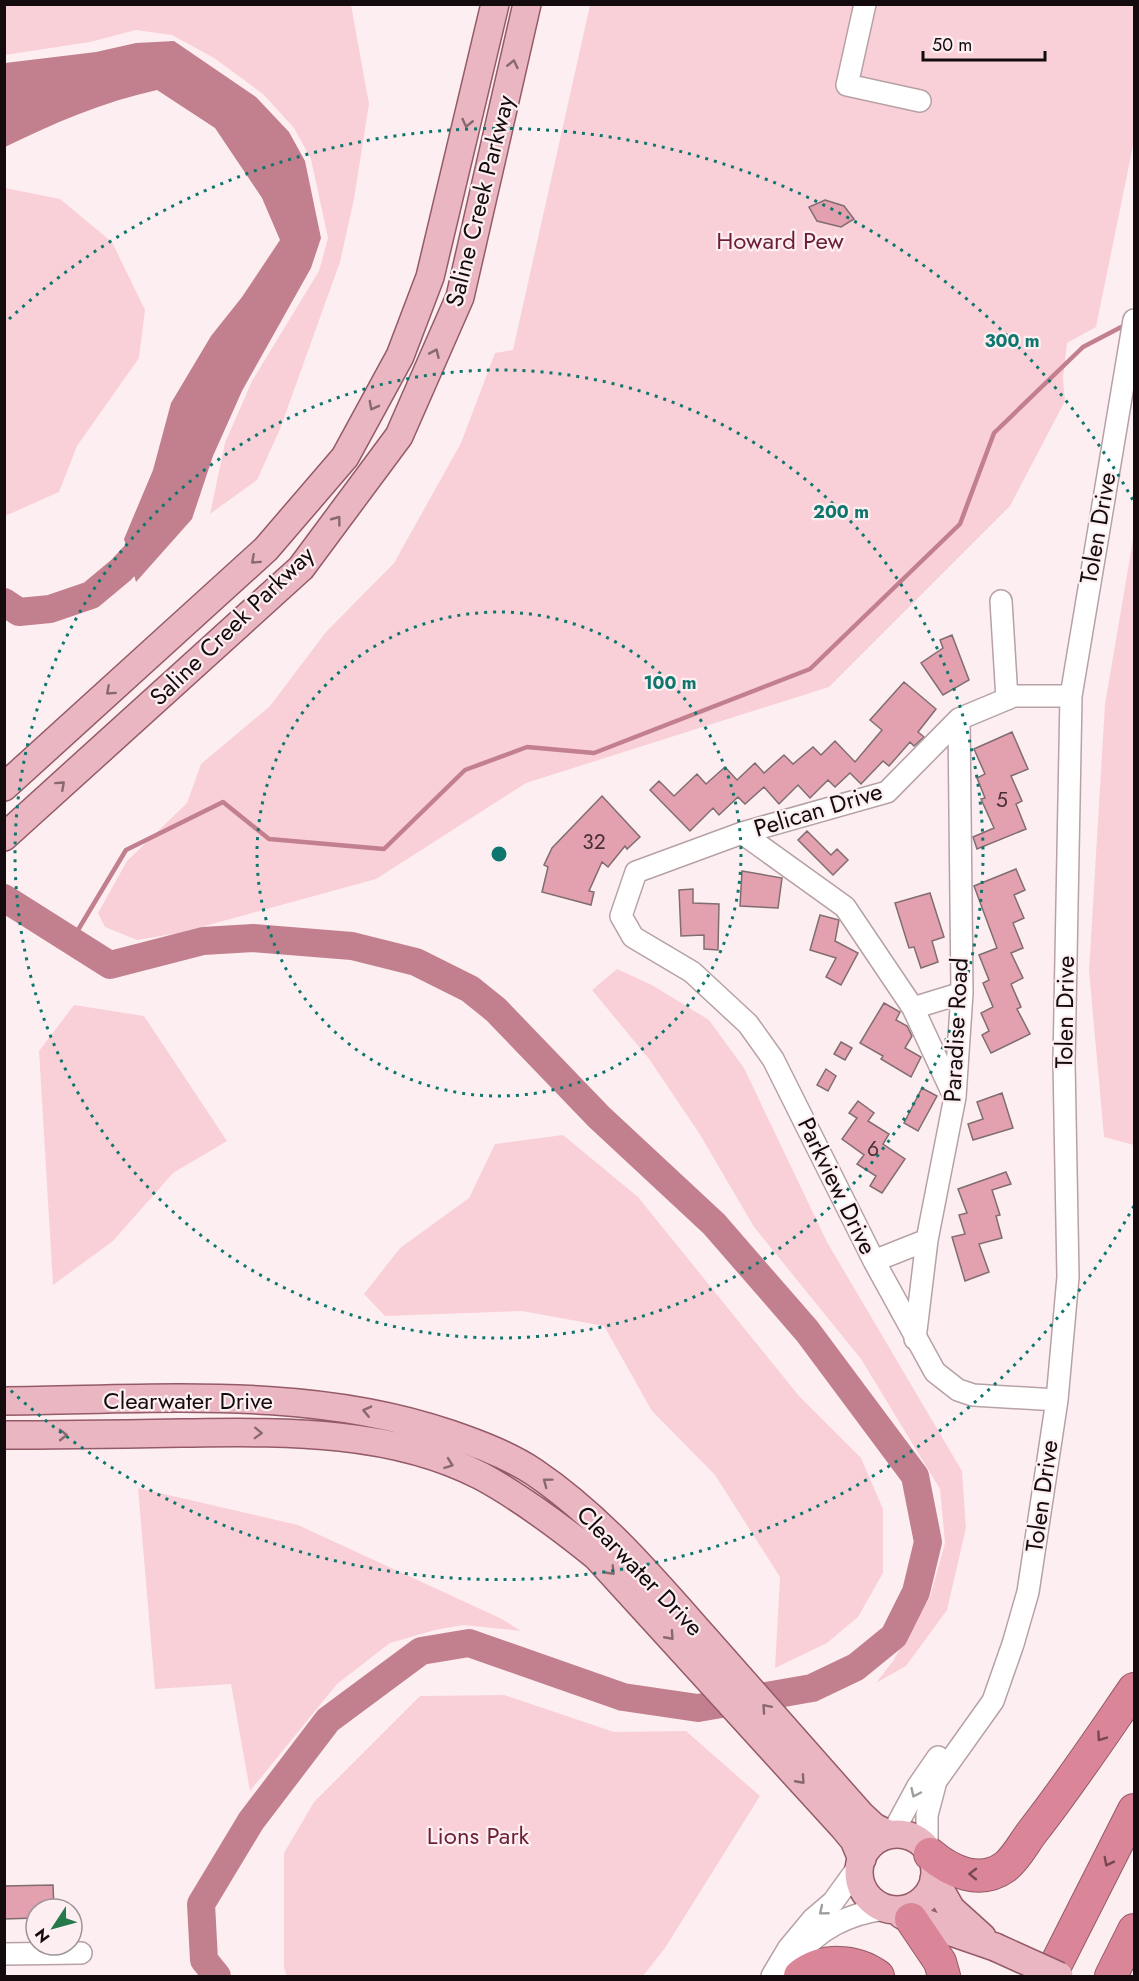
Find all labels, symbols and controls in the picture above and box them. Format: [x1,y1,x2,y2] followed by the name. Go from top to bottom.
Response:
[923,24,1044,62] scale bar
[932,32,972,58] text: 50 m
[506,59,519,69] one-way arrow
[436,91,523,310] street label: Saline Creek Parkway
[461,117,474,127] one-way arrow
[716,223,844,258] park label: Howard Pew
[984,328,1040,354] text: 300 m
[428,348,440,359] one-way arrow
[369,400,380,410] one-way arrow
[1070,469,1125,587] street label: Tolen Drive
[813,499,869,525] text: 200 m
[329,515,340,526] one-way arrow
[142,537,322,714] street label: Saline Creek Parkway
[251,553,262,564] one-way arrow
[643,670,697,696] text: 100 m
[107,684,117,695] one-way arrow
[749,773,886,846] street label: Pelican Drive
[54,781,64,792] one-way arrow
[996,785,1008,815] house number: 5
[582,827,606,857] house number: 32
[489,844,509,864] centre of rings
[1046,955,1083,1069] street label: Tolen Drive
[934,957,977,1103] street label: Paradise Road
[789,1111,886,1260] street label: Parkview Drive
[867,1134,879,1164] house number: 6
[103,1383,273,1418] street label: Clearwater Drive
[362,1406,372,1419] one-way arrow
[253,1427,262,1440] one-way arrow
[58,1428,67,1441] one-way arrow
[1016,1438,1067,1554] street label: Tolen Drive
[443,1457,454,1470] one-way arrow
[543,1478,554,1489] one-way arrow
[569,1497,712,1644] street label: Clearwater Drive
[603,1564,614,1575] one-way arrow
[663,1629,674,1639] one-way arrow
[762,1704,773,1715] one-way arrow
[1097,1730,1108,1741] one-way arrow
[794,1773,805,1784] one-way arrow
[910,1786,922,1797] one-way arrow
[427,1818,530,1853] park label: Lions Park
[1104,1856,1115,1867] one-way arrow
[969,1868,978,1880] one-way arrow
[24,1897,84,1957] north arrow
[818,1904,829,1915] one-way arrow
[29,1924,55,1947] text: N

